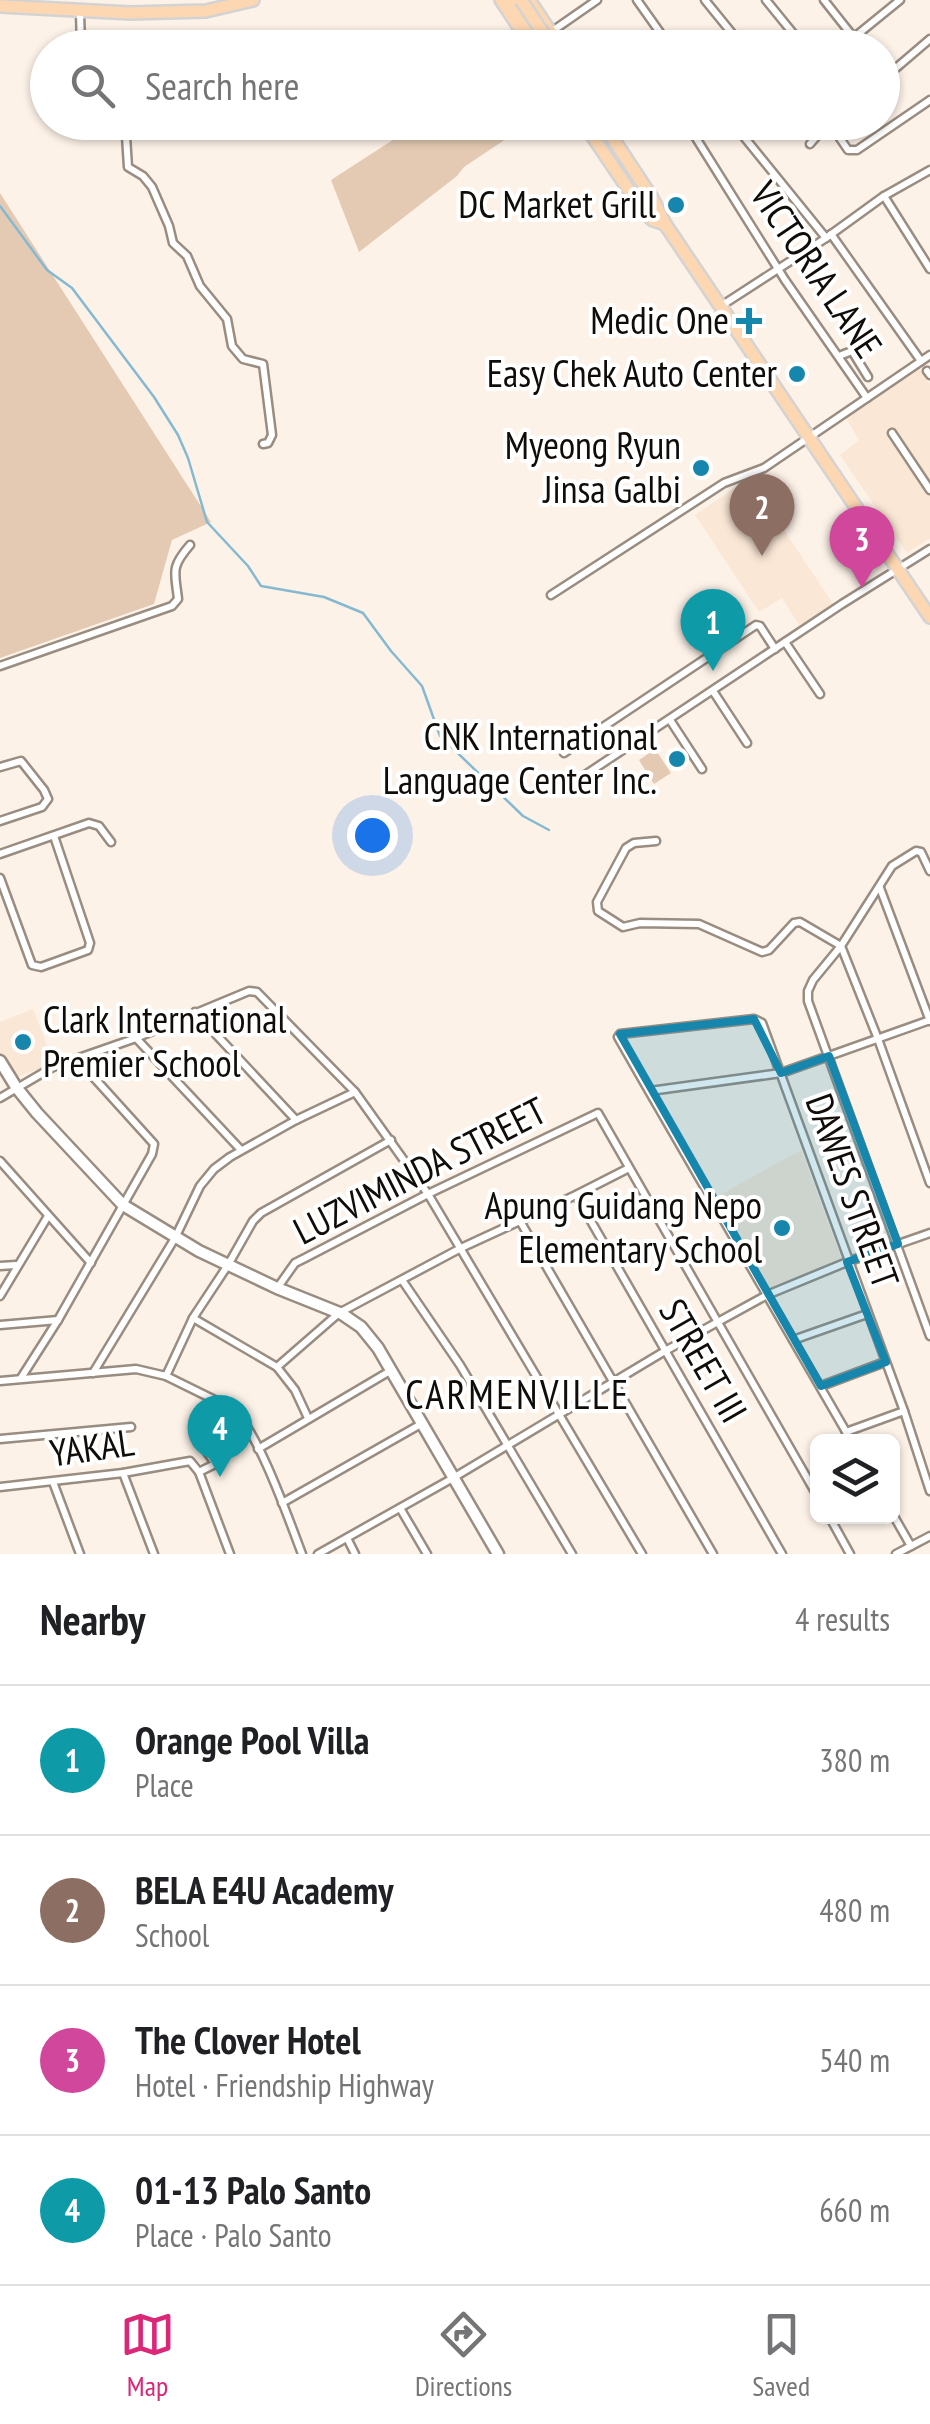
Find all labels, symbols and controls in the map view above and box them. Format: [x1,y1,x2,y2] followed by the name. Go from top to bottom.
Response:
[30,30,900,140] search box
[65,58,120,113] icon: search
[145,61,299,110] text: Search here
[740,171,894,367] street label: VICTORIA LANE
[458,179,656,228] place label: DC Market Grill
[665,194,687,216] marker: DC Market Grill
[590,295,729,344] place label: Medic One
[738,310,760,332] marker: Medic One
[487,348,778,397] place label: Easy Chek Auto Center
[786,363,808,385] marker: Easy Chek Auto Center
[505,420,681,513] place label: Myeong Ryun Jinsa Galbi
[690,457,712,479] marker: Myeong Ryun Jinsa Galbi
[730,474,794,556] pin: 2
[830,506,894,588] pin: 3
[680,588,746,671] pin: 1
[383,711,657,804] place label: CNK International Language Center Inc.
[666,748,688,770] marker: CNK International Language Center Inc.
[347,810,398,861] your location
[43,994,286,1087] place label: Clark International Premier School
[12,1031,34,1053] marker: Clark International Premier School
[285,1085,554,1254] street label: LUZVIMINDA STREET
[796,1087,911,1294] street label: DAWES STREET
[485,1180,762,1273] place label: Apung Guidang Nepo Elementary School
[771,1217,793,1239] marker: Apung Guidang Nepo Elementary School
[649,1290,759,1431] street label: STREET III
[405,1368,631,1420] district label: CARMENVILLE
[188,1394,252,1477] pin: 4
[46,1416,137,1477] street label: YAKAL
[810,1434,900,1524] map controls
[810,1434,900,1524] button: layers
[40,1592,145,1647] text: Nearby
[795,1598,890,1640] text: 4 results
[135,1715,370,1764] text: Orange Pool Villa
[65,1739,80,1781] text: 1
[819,1739,890,1781] text: 380 m
[135,1764,194,1806] text: Place
[135,1865,394,1914] text: BELA E4U Academy
[65,1889,80,1931] text: 2
[819,1889,890,1931] text: 480 m
[135,1914,209,1956] text: School
[135,2015,361,2064] text: The Clover Hotel
[65,2039,80,2081] text: 3
[819,2039,890,2081] text: 540 m
[135,2064,434,2106] text: Hotel · Friendship Highway
[135,2165,371,2214] text: 01-13 Palo Santo
[65,2189,80,2231] text: 4
[819,2189,890,2231] text: 660 m
[135,2214,331,2256] text: Place · Palo Santo
[120,2307,175,2404] tab: Map
[415,2307,512,2404] tab: Directions
[752,2307,810,2404] tab: Saved

